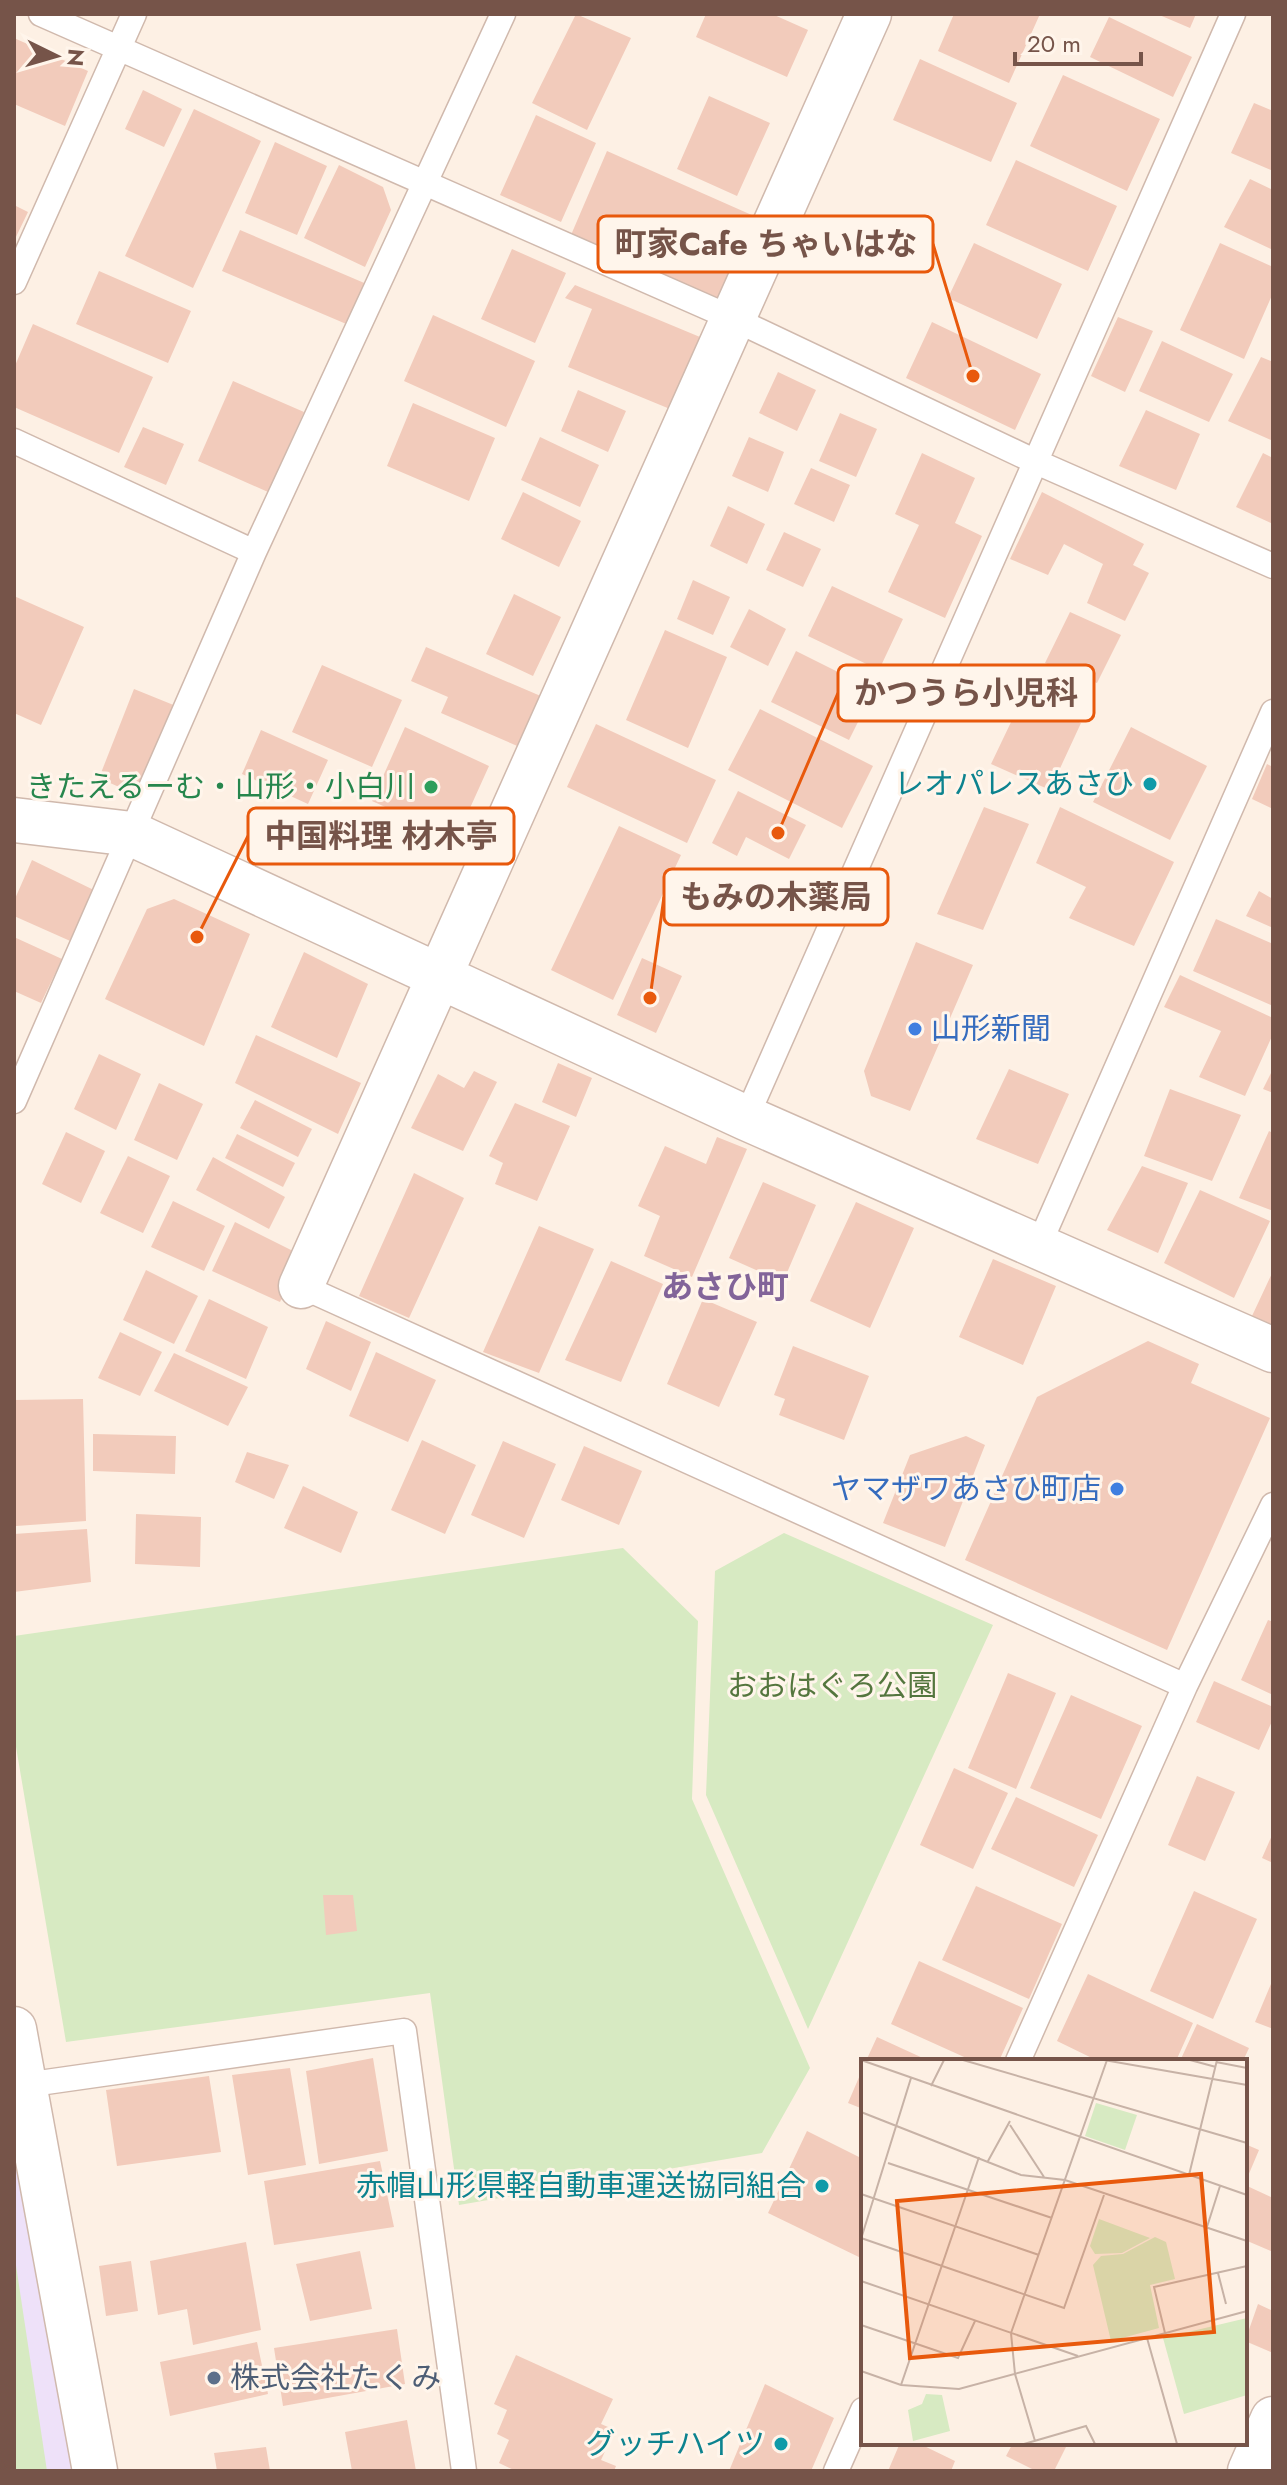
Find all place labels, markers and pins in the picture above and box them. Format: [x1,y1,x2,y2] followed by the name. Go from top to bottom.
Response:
[598,216,933,272] callout: 町家Cafe ちゃいはな
[838,665,1094,721] callout: かつうら小児科
[894,762,1134,805] place label: レオパレスあさひ
[26,765,415,808] place label: きたえるーむ・山形・小白川
[1141,775,1159,793] marker: レオパレスあさひ
[422,778,440,796] marker: きたえるーむ・山形・小白川
[248,808,514,864] callout: 中国料理 材木亭
[664,869,888,925] callout: もみの木薬局
[931,1007,1051,1050] place label: 山形新聞
[906,1020,924,1038] marker: 山形新聞
[831,1467,1101,1510] place label: ヤマザワあさひ町店
[1108,1480,1126,1498] marker: ヤマザワあさひ町店
[356,2164,806,2207] place label: 赤帽山形県軽自動車運送協同組合
[813,2177,831,2195] marker: 赤帽山形県軽自動車運送協同組合
[230,2356,441,2399] place label: 株式会社たくみ
[205,2369,223,2387] marker: 株式会社たくみ
[586,2422,765,2465] place label: グッチハイツ
[772,2435,790,2453] marker: グッチハイツ

